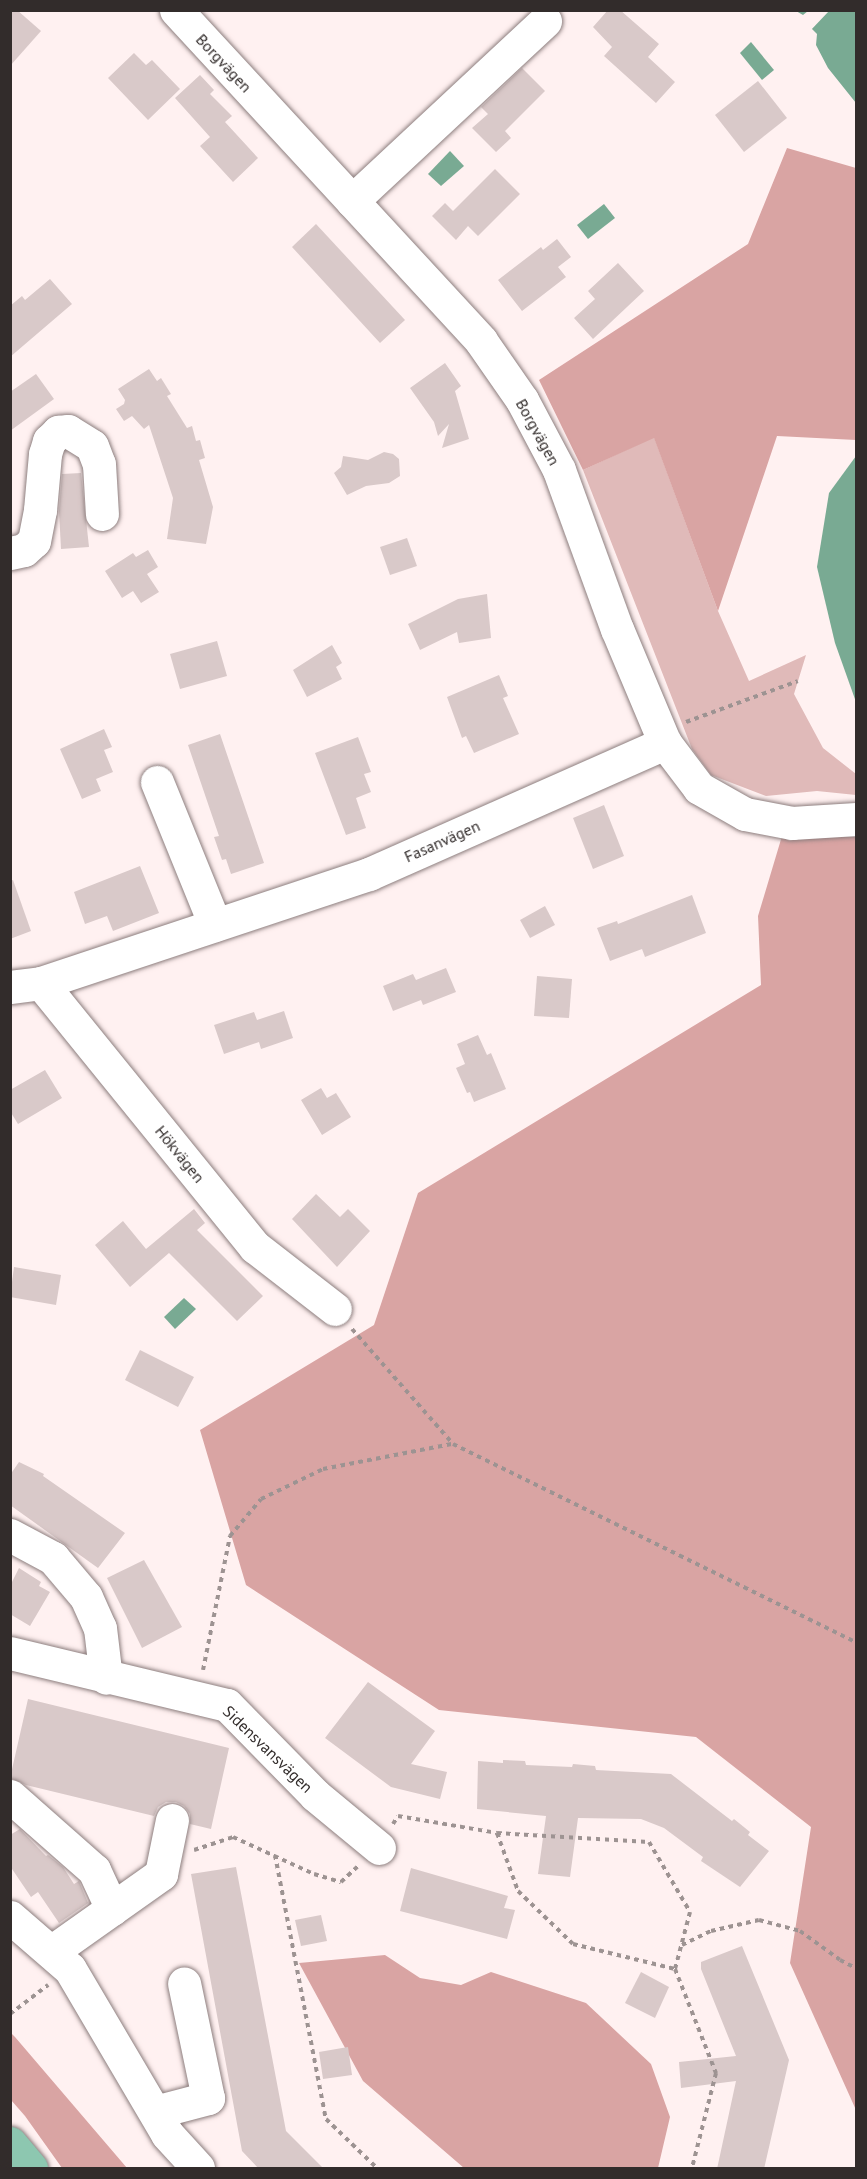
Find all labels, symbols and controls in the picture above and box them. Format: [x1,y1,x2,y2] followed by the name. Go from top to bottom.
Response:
[192,30,256,96] street label: Borgvägen
[512,395,564,469] street label: Borgvägen
[401,816,483,866] street label: Fasanvägen
[151,1122,209,1186] street label: Hökvägen
[219,1701,317,1797] street label: Sidensvansvägen

